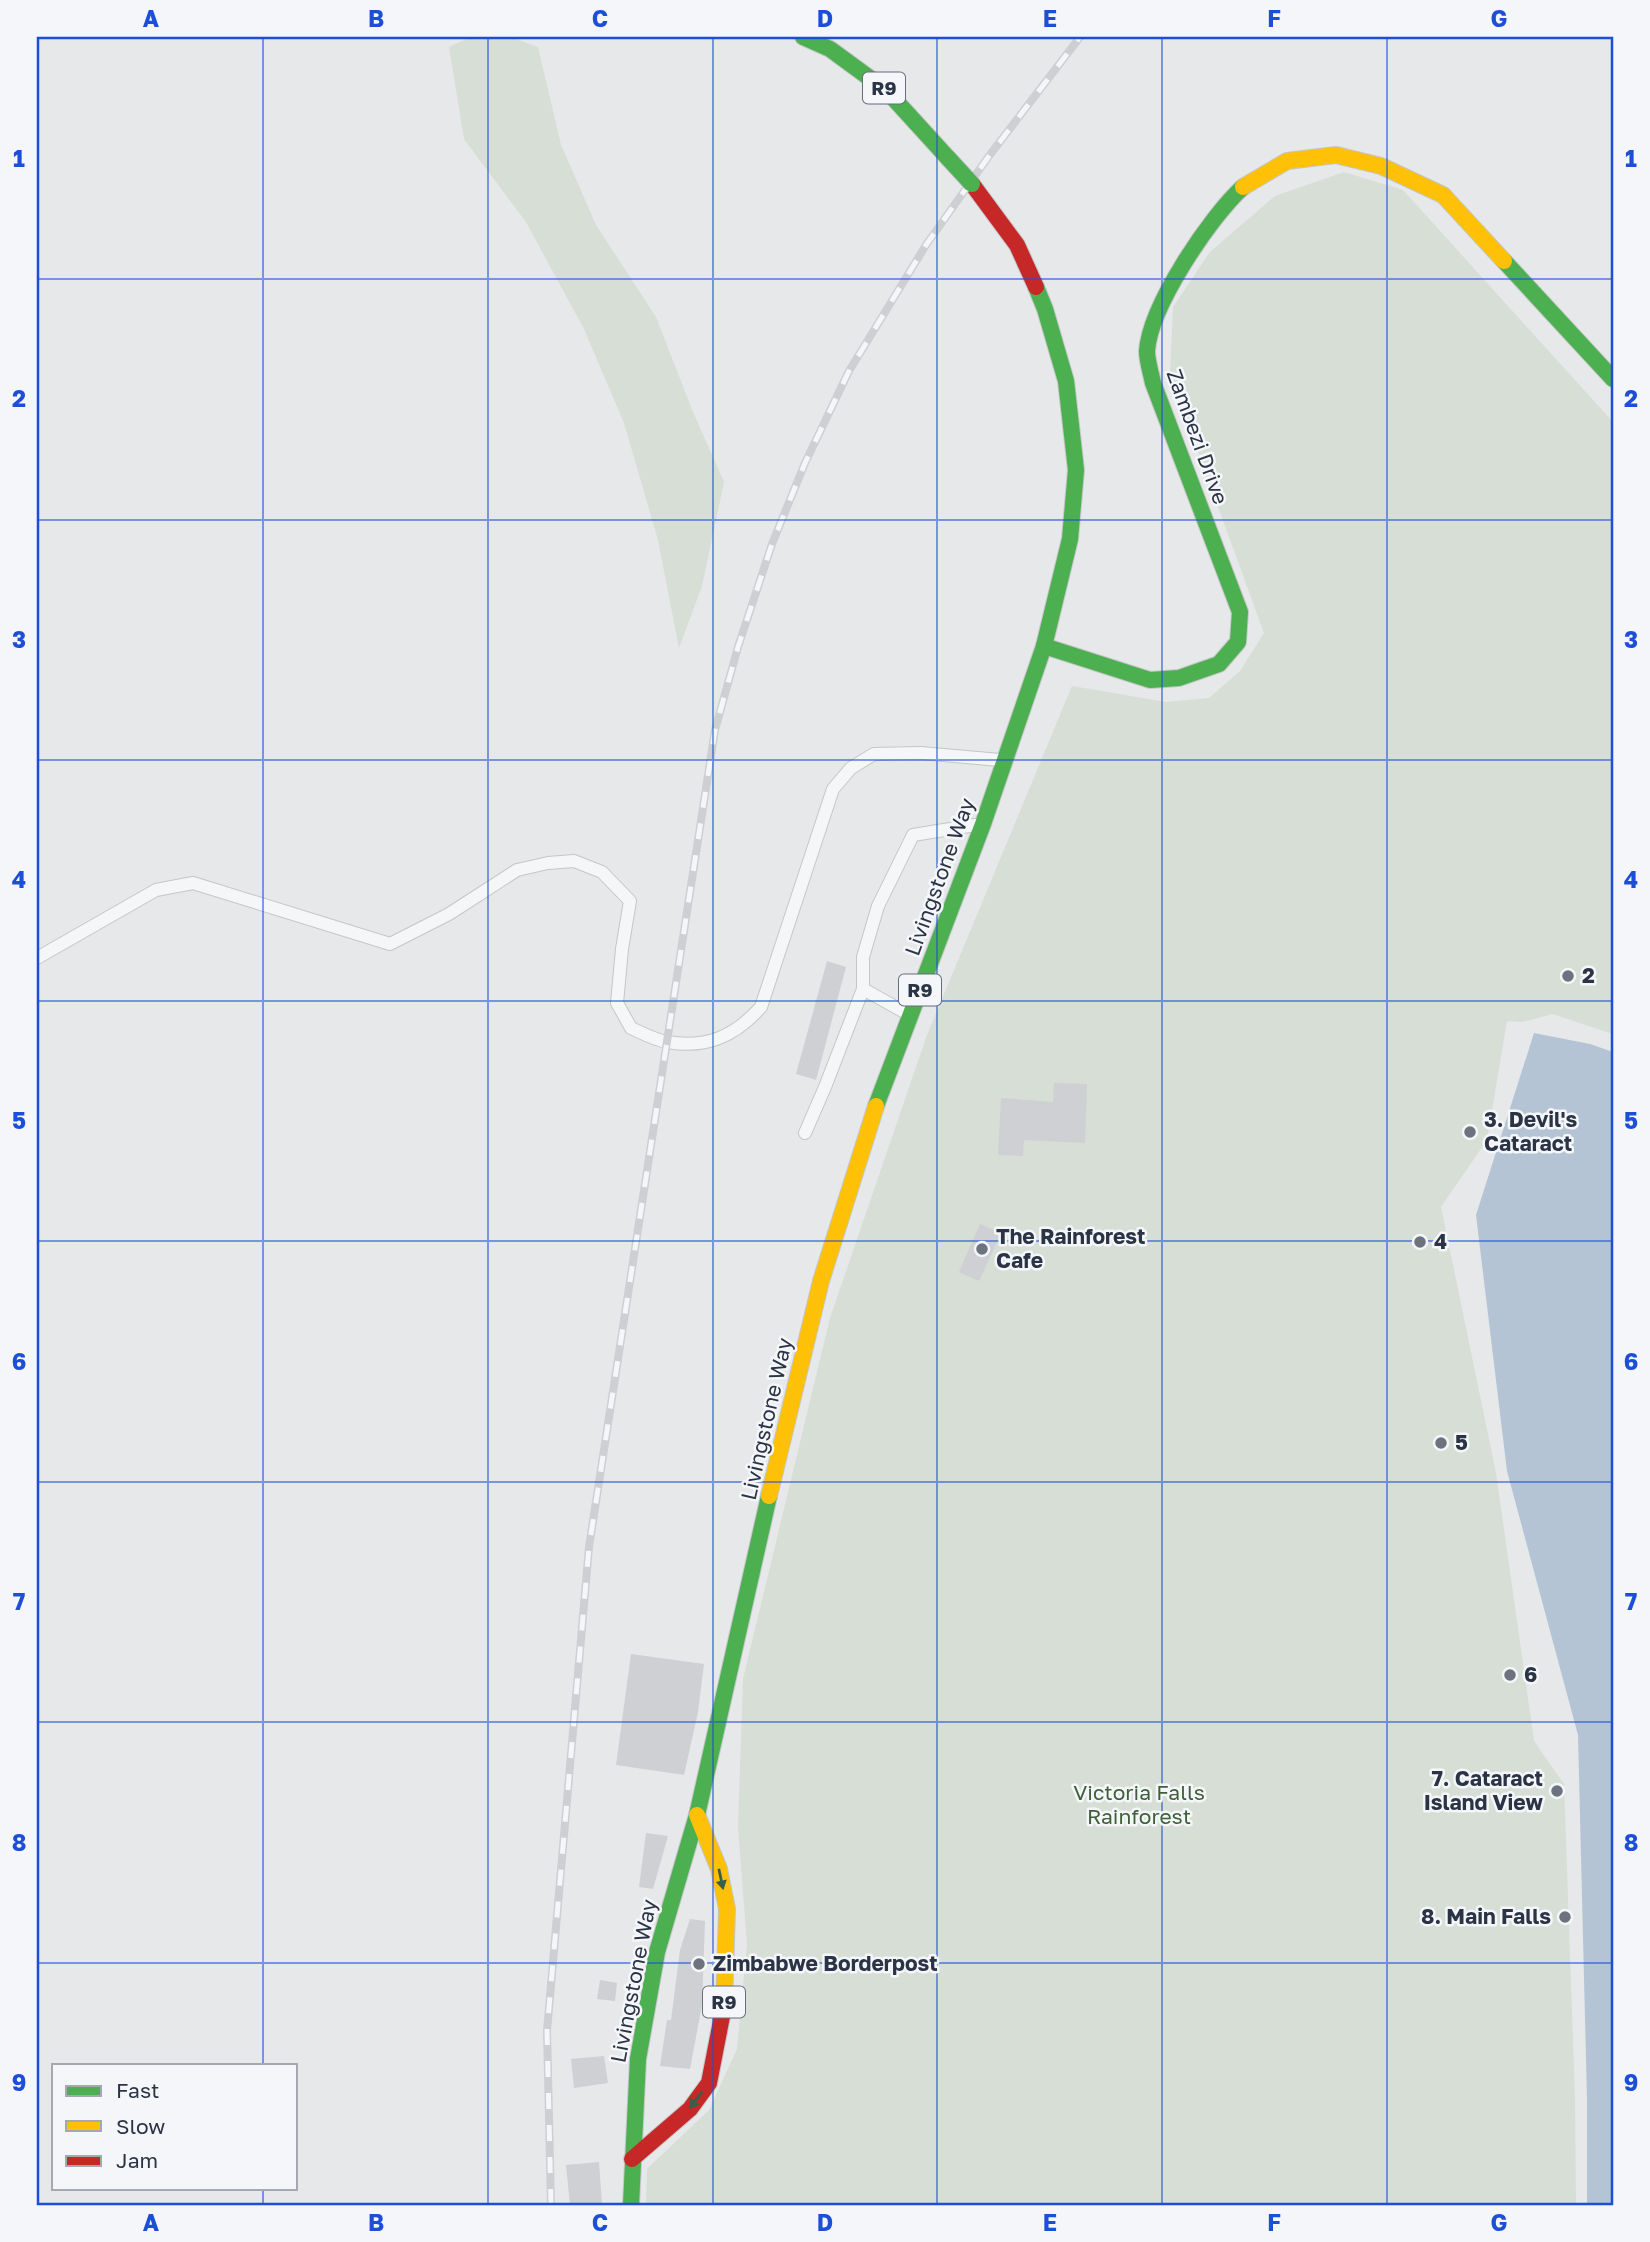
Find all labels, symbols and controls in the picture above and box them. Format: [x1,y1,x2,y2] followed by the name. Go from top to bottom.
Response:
[143,4,160,32] text: A
[368,4,384,32] text: B
[592,4,608,32] text: C
[817,4,833,32] text: D
[1043,4,1057,32] text: E
[1267,4,1281,32] text: F
[1491,4,1507,32] text: G
[863,72,905,104] road number: R9
[13,144,25,172] text: 1
[1625,144,1637,172] text: 1
[1161,366,1234,508] street label: Zambezi Drive
[12,384,26,412] text: 2
[1624,384,1638,412] text: 2
[12,625,26,653] text: 3
[1624,625,1638,653] text: 3
[898,794,980,959] street label: Livingstone Way
[12,865,26,893] text: 4
[1624,865,1638,893] text: 4
[1582,962,1595,988] place label: 2
[1560,968,1576,984] marker: 2
[899,974,941,1006] road number: R9
[12,1106,26,1134] text: 5
[1484,1106,1577,1156] place label: 3. Devil's Cataract
[1624,1106,1638,1134] text: 5
[1462,1124,1478,1140] marker: 3. Devil's Cataract
[996,1223,1145,1273] place label: The Rainforest Cafe
[1434,1228,1447,1254] place label: 4
[1412,1234,1428,1250] marker: 4
[974,1241,990,1257] marker: The Rainforest Cafe
[735,1335,797,1502] street label: Livingstone Way
[12,1347,26,1375] text: 6
[1624,1347,1638,1375] text: 6
[1455,1429,1468,1455] place label: 5
[1433,1435,1449,1451] marker: 5
[13,1587,25,1615] text: 7
[1625,1587,1637,1615] text: 7
[1524,1661,1537,1687] place label: 6
[1502,1667,1518,1683] marker: 6
[1424,1765,1544,1815] place label: 7. Cataract Island View
[1073,1779,1205,1829] park label: Victoria Falls Rainforest
[1549,1783,1565,1799] marker: 7. Cataract Island View
[12,1828,26,1856] text: 8
[1624,1828,1638,1856] text: 8
[715,1868,726,1890] one-way arrow
[604,1897,662,2065] street label: Livingstone Way
[1421,1903,1551,1929] place label: 8. Main Falls
[1557,1909,1573,1925] marker: 8. Main Falls
[713,1950,938,1976] place label: Zimbabwe Borderpost
[691,1956,707,1972] marker: Zimbabwe Borderpost
[703,1986,745,2018] road number: R9
[52,2064,298,2190] legend
[12,2068,26,2096] text: 9
[1624,2068,1638,2096] text: 9
[116,2077,159,2103] text: Fast
[689,2091,703,2110] one-way arrow
[116,2113,165,2139] text: Slow
[116,2147,158,2173] text: Jam
[143,2208,160,2236] text: A
[368,2208,384,2236] text: B
[592,2208,608,2236] text: C
[817,2208,833,2236] text: D
[1043,2208,1057,2236] text: E
[1267,2208,1281,2236] text: F
[1491,2208,1507,2236] text: G

